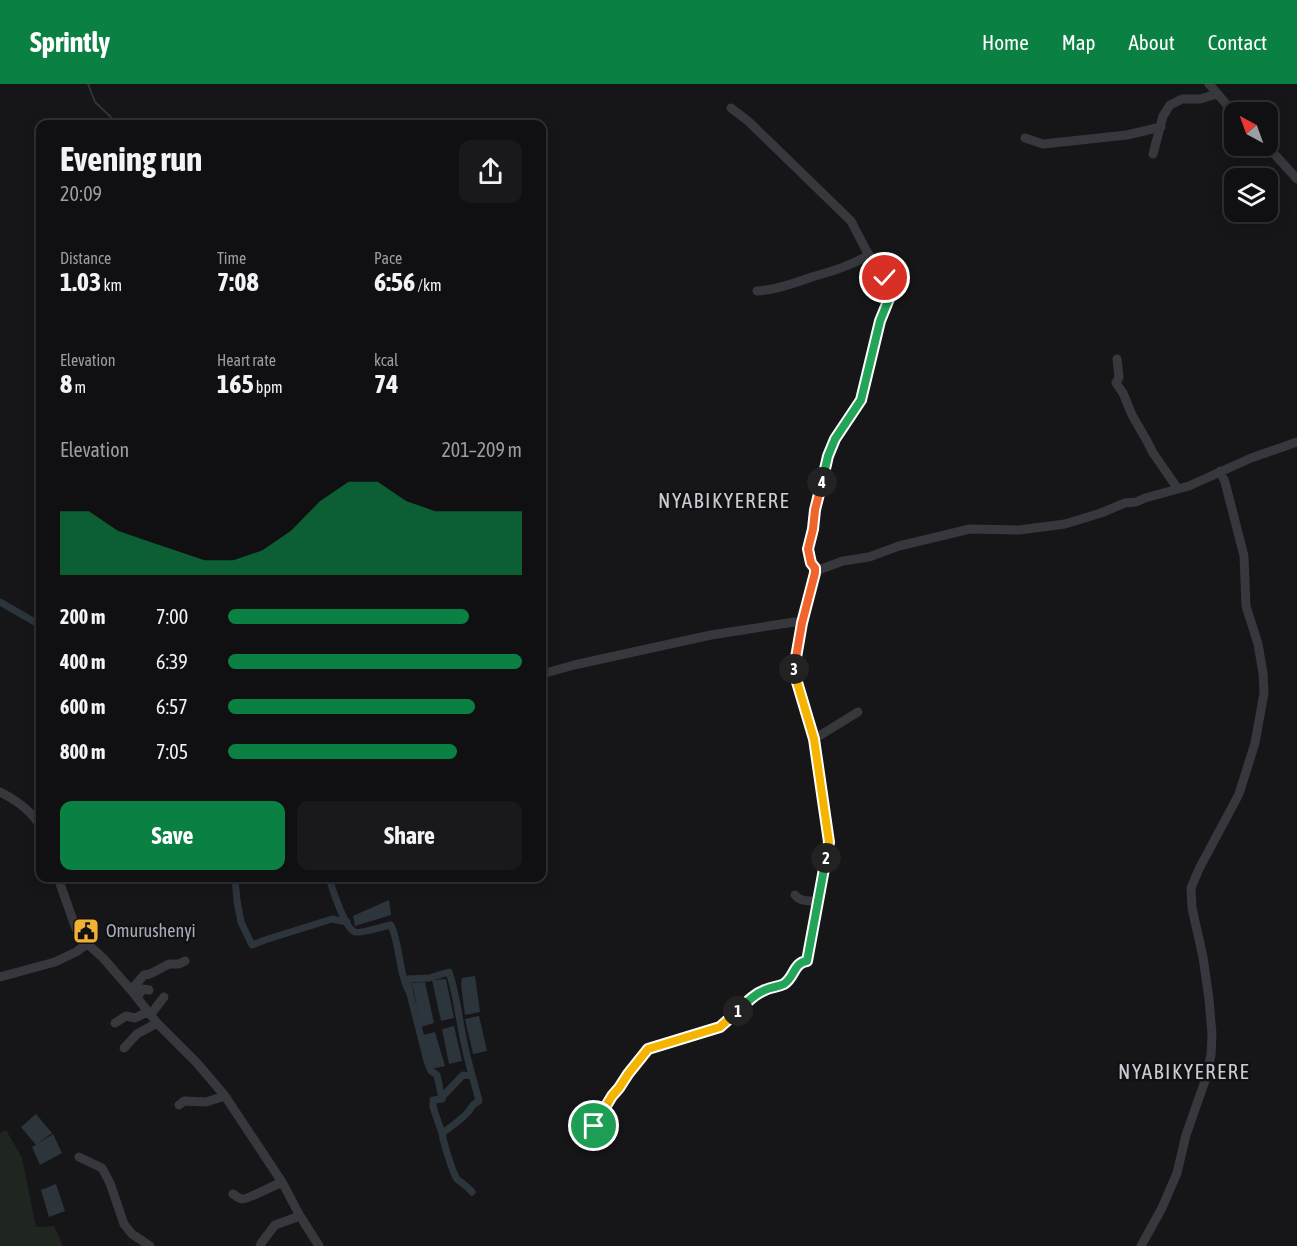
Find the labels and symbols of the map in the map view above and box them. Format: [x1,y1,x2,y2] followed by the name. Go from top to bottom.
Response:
[1224,102,1278,156] north arrow
[859,252,910,303] pin
[807,467,837,497] pin: 4
[658,488,790,512] district label: NYABIKYERERE
[779,654,809,684] pin: 3
[811,843,841,873] pin: 2
[71,916,101,946] public building icon: Omurushenyi
[106,920,196,941] place label: Omurushenyi
[723,996,753,1026] pin: 1
[1118,1059,1250,1083] district label: NYABIKYERERE
[568,1100,619,1151] pin

